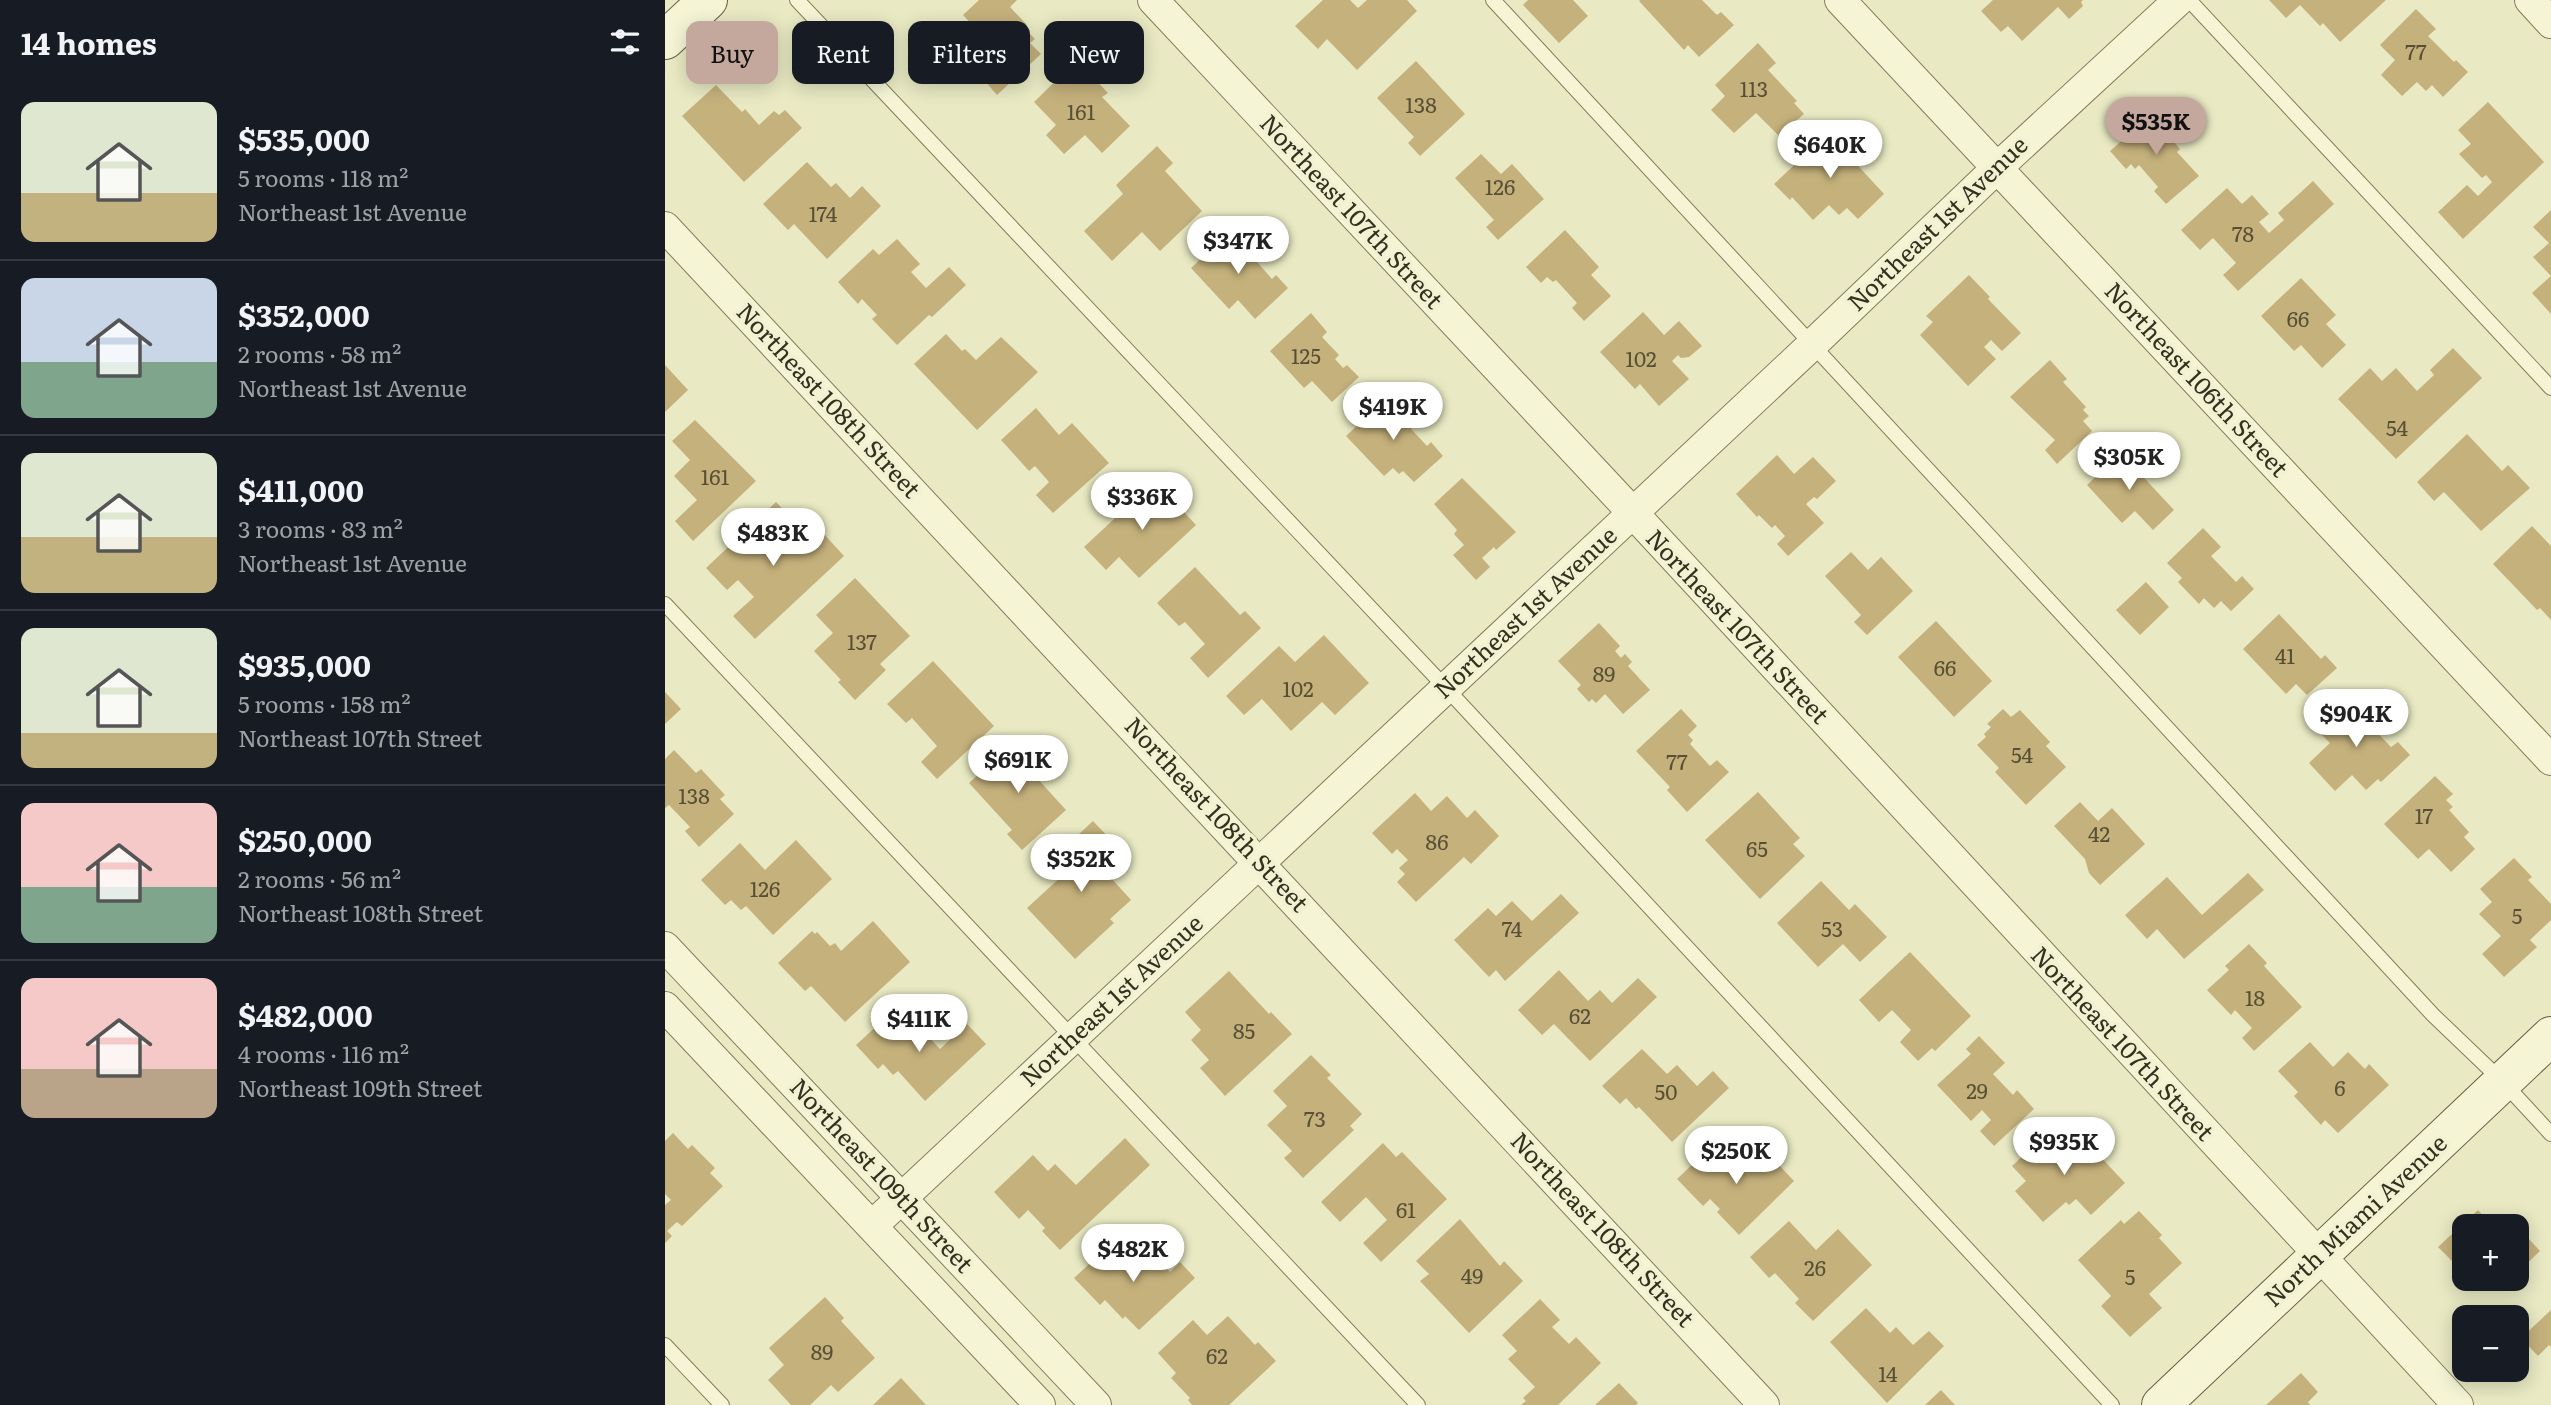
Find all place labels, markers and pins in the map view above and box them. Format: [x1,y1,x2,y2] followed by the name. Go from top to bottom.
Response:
[2107,97,2205,157] pin: $535K
[1781,120,1879,180] pin: $640K
[1189,216,1287,276] pin: $347K
[1344,382,1442,442] pin: $419K
[2080,433,2178,492] pin: $305K
[1093,472,1191,532] pin: $336K
[724,508,822,568] pin: $483K
[2307,690,2405,749] pin: $904K
[969,736,1067,795] pin: $691K
[1032,834,1130,894] pin: $352K
[870,995,968,1054] pin: $411K
[2015,1118,2113,1177] pin: $935K
[1687,1126,1785,1186] pin: $250K
[1084,1224,1182,1284] pin: $482K

